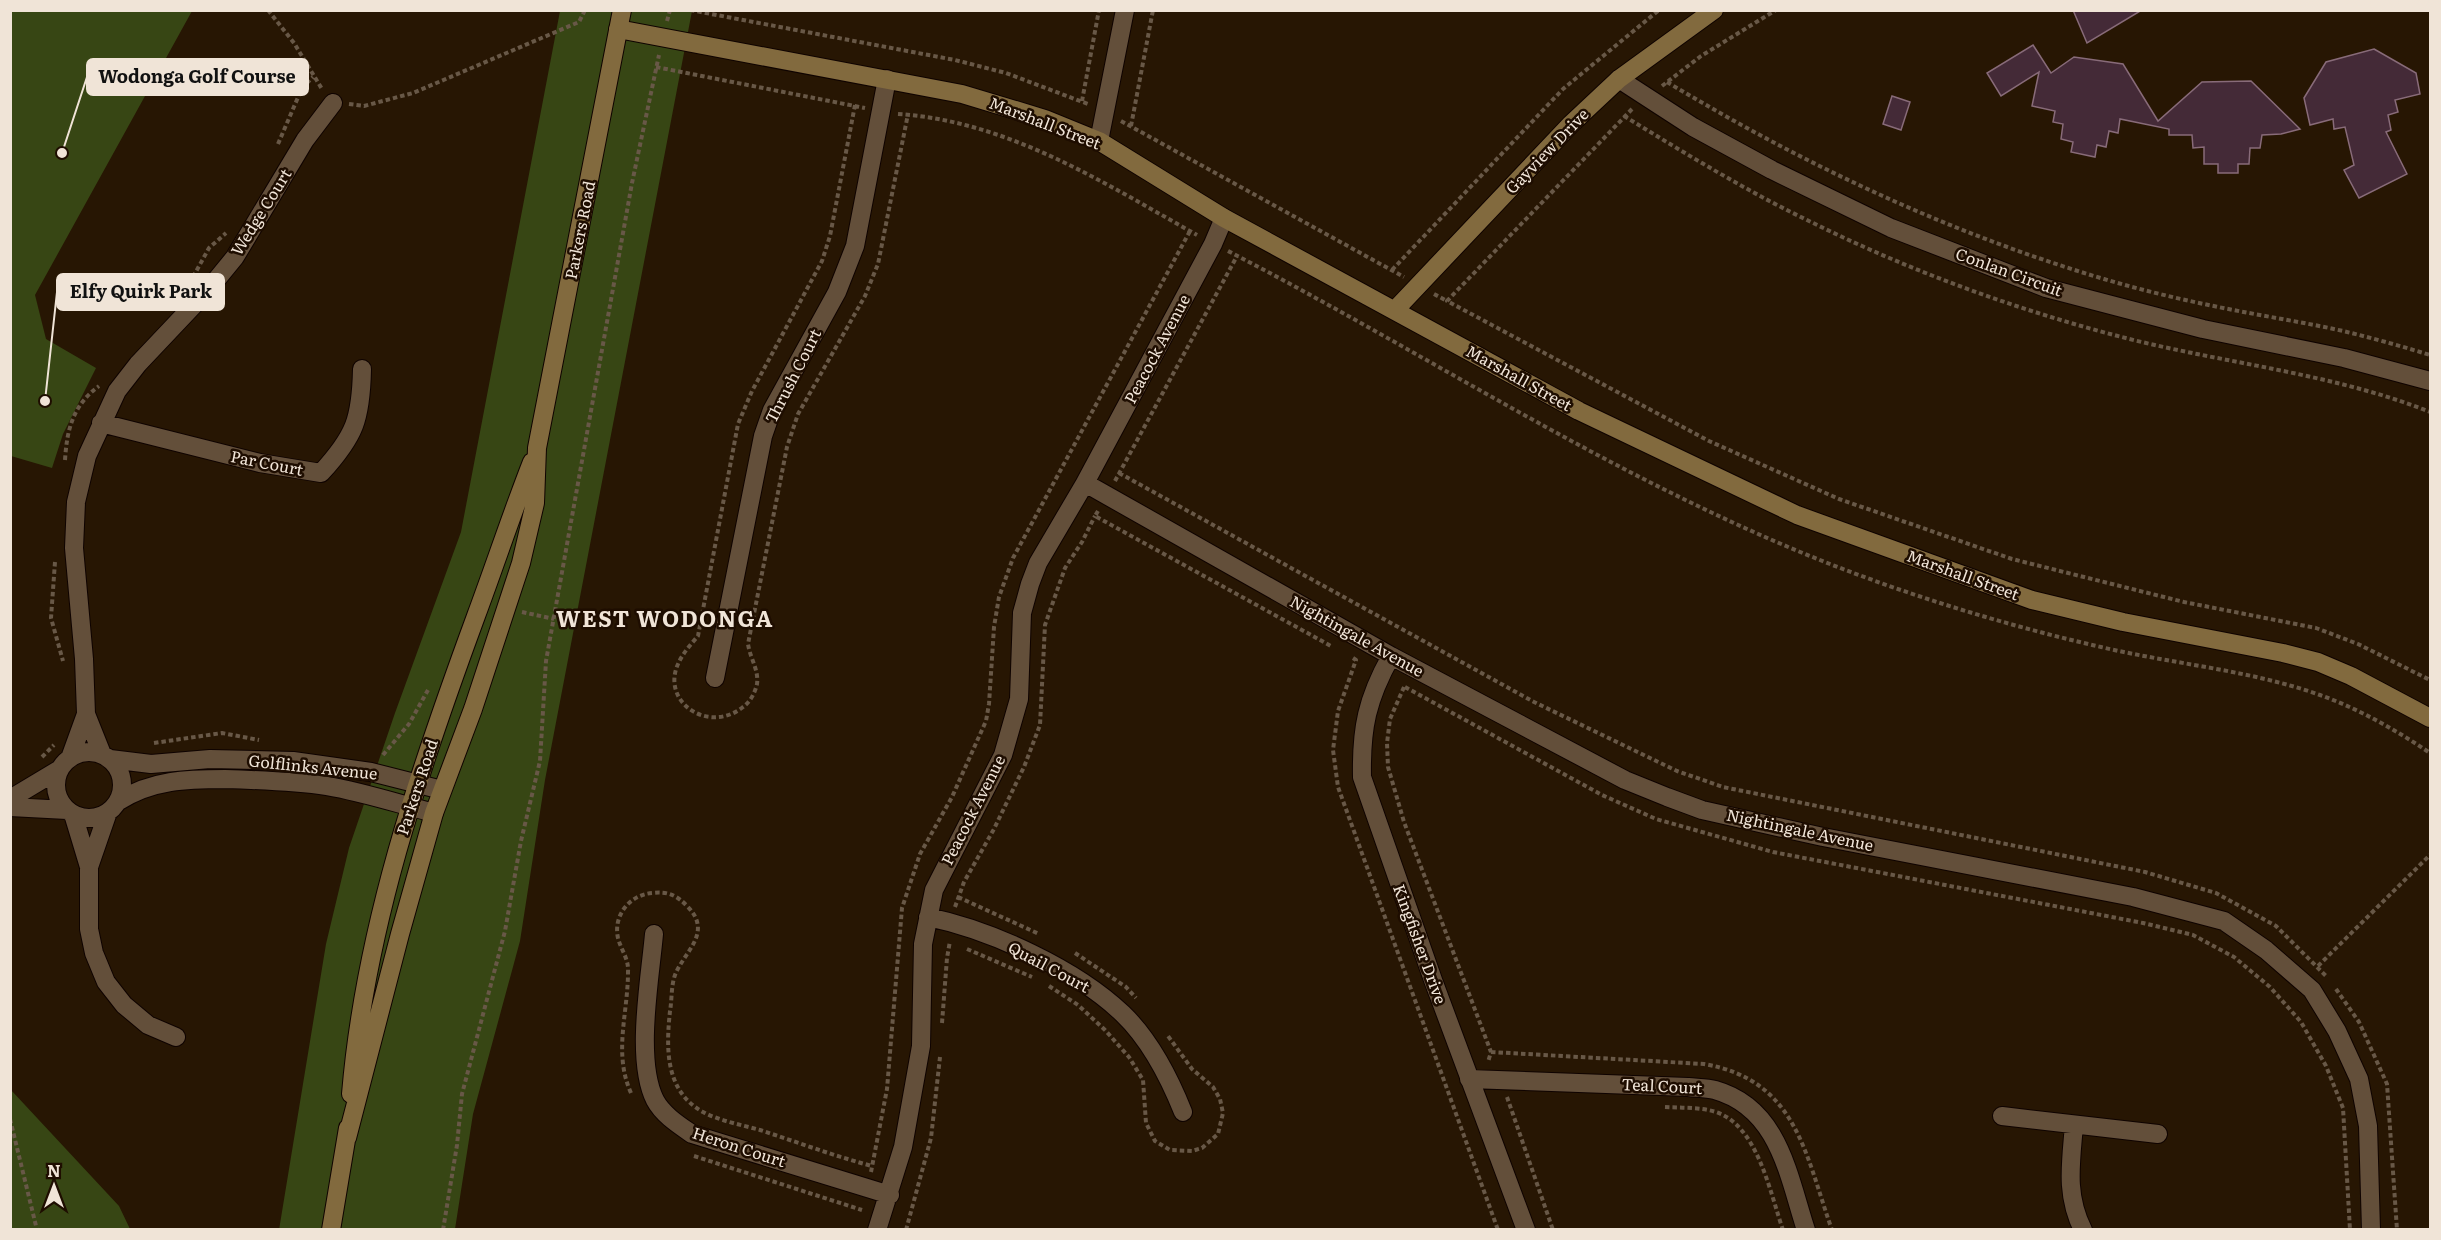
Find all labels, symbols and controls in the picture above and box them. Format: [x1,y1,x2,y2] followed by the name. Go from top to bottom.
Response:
[87,59,308,95] callout: Wodonga Golf Course
[98,62,296,89] text: Wodonga Golf Course
[986,90,1105,155] street label: Marshall Street
[1499,102,1593,199] street label: Gayview Drive
[224,163,297,260] street label: Wedge Court
[558,178,600,281] street label: Parkers Road
[1953,241,2067,302] street label: Conlan Circuit
[57,274,224,310] callout: Elfy Quirk Park
[70,277,213,304] text: Elfy Quirk Park
[1117,290,1195,407] street label: Peacock Avenue
[758,324,826,427] street label: Thrush Court
[1462,338,1577,416] street label: Marshall Street
[229,443,306,481] street label: Par Court
[1904,543,2023,606] street label: Marshall Street
[1286,588,1429,682] street label: Nightingale Avenue
[556,601,774,634] district label: WEST WODONGA
[389,735,443,838] street label: Parkers Road
[247,747,379,785] street label: Golflinks Avenue
[934,750,1010,869] street label: Peacock Avenue
[1724,802,1876,856] street label: Nightingale Avenue
[1388,880,1454,1007] street label: Kingfisher Drive
[1004,935,1095,998] street label: Quail Court
[1621,1071,1704,1099] street label: Teal Court
[690,1120,789,1173] street label: Heron Court
[24,1156,84,1216] north arrow
[47,1158,61,1182] text: N

